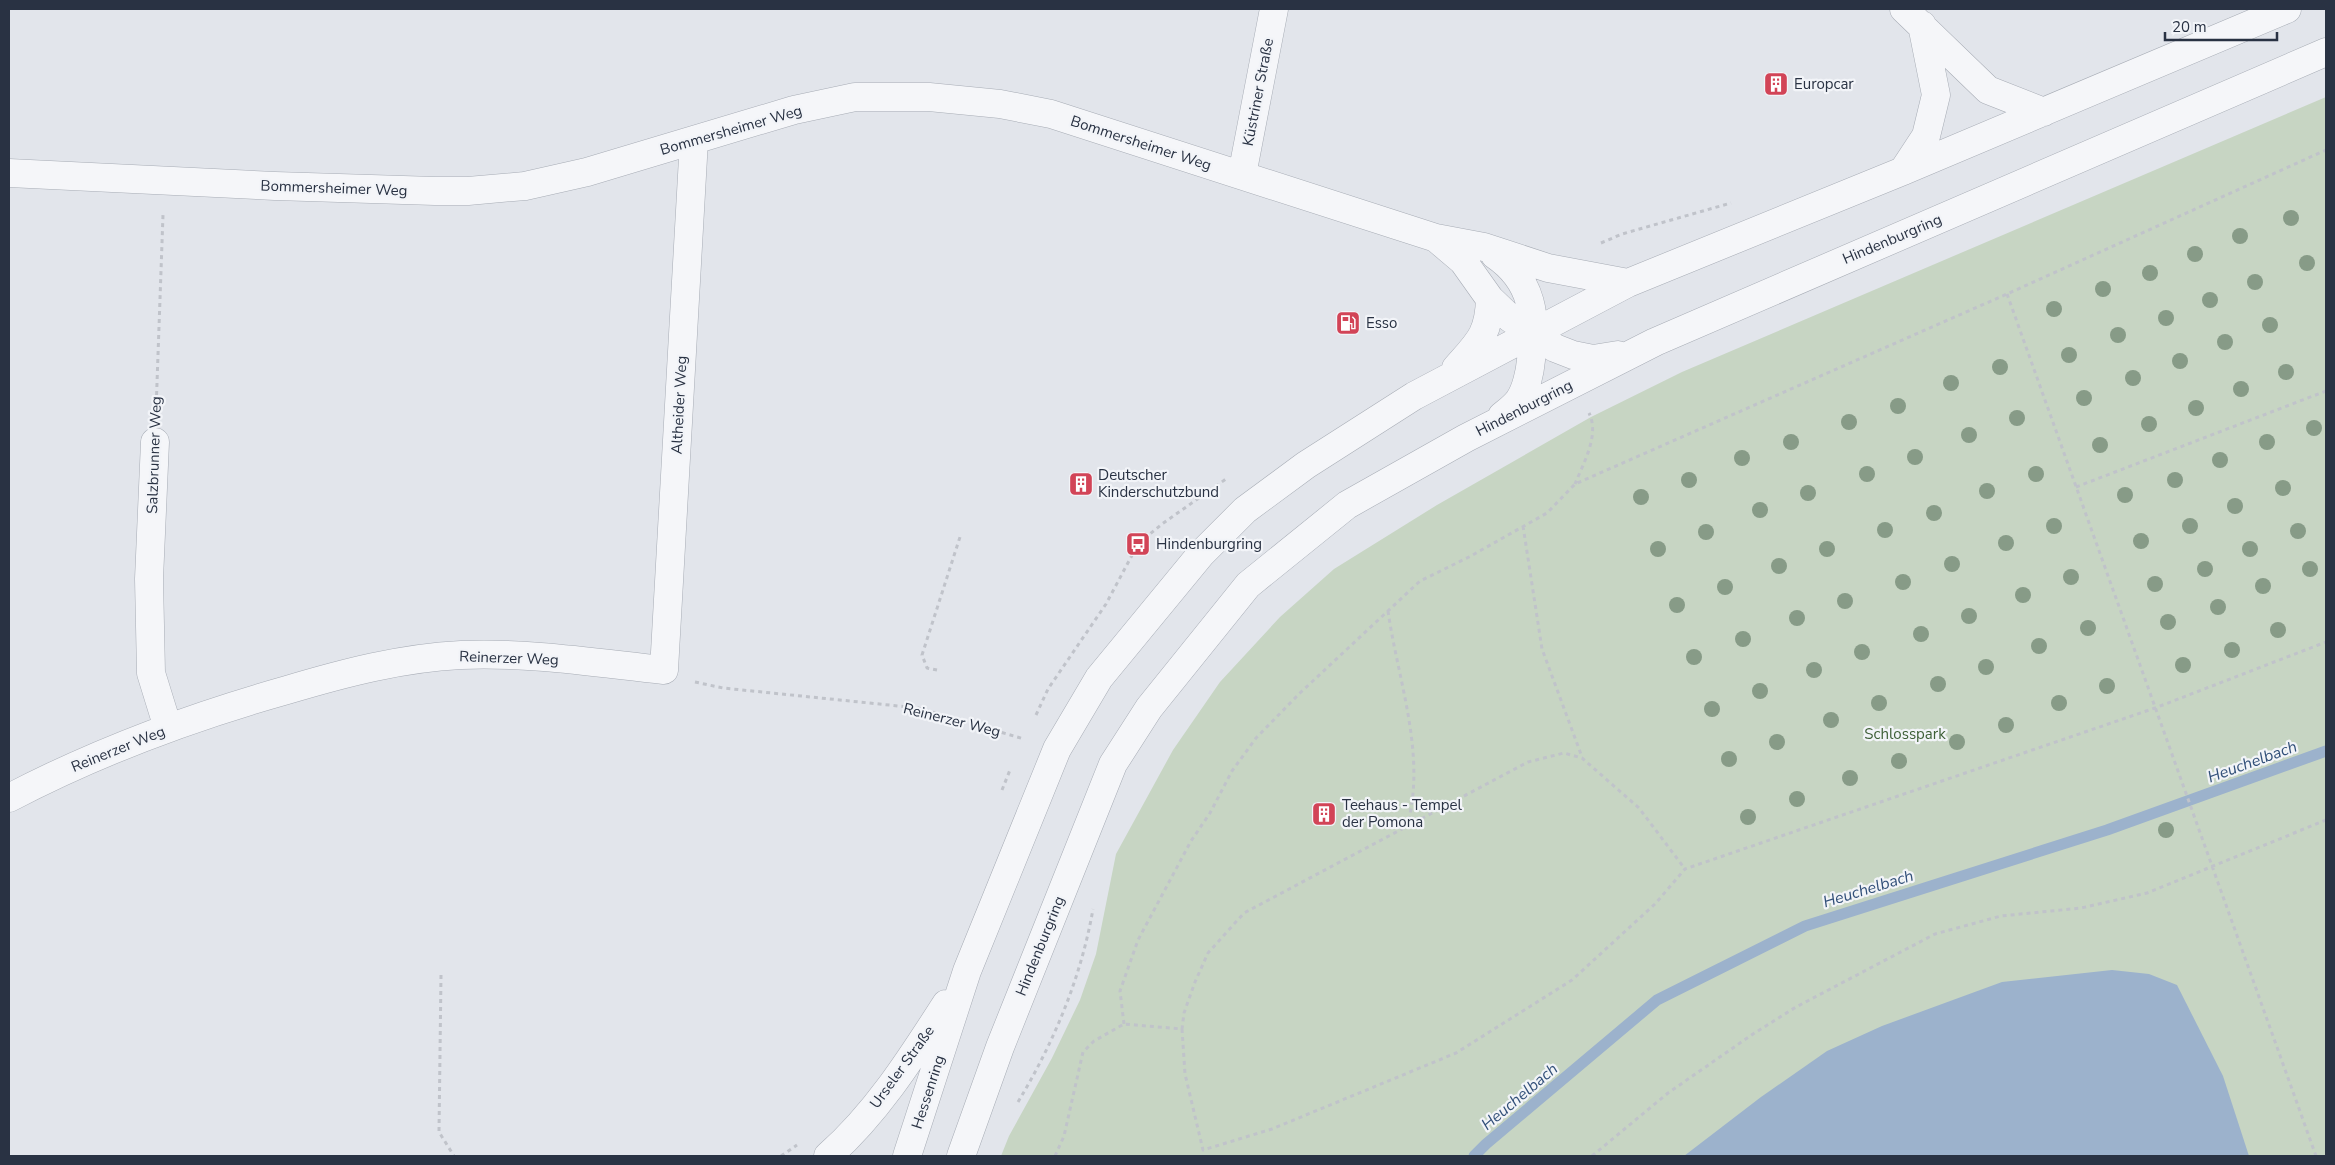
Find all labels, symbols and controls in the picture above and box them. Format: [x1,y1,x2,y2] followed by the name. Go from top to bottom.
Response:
[2165,10,2278,42] scale bar
[2172,17,2207,37] text: 20 m
[1238,36,1278,148] street label: Küstriner Straße
[1763,71,1789,97] building icon: Europcar
[1794,74,1854,94] place label: Europcar
[658,100,804,160] street label: Bommersheimer Weg
[1068,111,1214,175] street label: Bommersheimer Weg
[260,175,408,201] street label: Bommersheimer Weg
[1839,209,1945,269] street label: Hindenburgring
[1335,310,1361,336] fuel station icon: Esso
[1366,313,1397,333] place label: Esso
[666,355,692,455] street label: Altheider Weg
[1472,375,1576,441] street label: Hindenburgring
[142,396,166,514] street label: Salzbrunner Weg
[1098,465,1219,502] place label: Deutscher Kinderschutzbund
[1068,471,1094,497] building icon: Deutscher Kinderschutzbund
[1125,531,1151,557] bus stop icon: Hindenburgring
[1156,534,1262,554] place label: Hindenburgring
[459,646,559,670] street label: Reinerzer Weg
[901,698,1003,742] street label: Reinerzer Weg
[68,721,168,777] street label: Reinerzer Weg
[1864,724,1946,744] park label: Schlosspark
[2205,736,2300,788] water label: Heuchelbach
[1342,795,1462,832] place label: Teehaus - Tempel der Pomona
[1311,801,1337,827] building icon: Teehaus - Tempel der Pomona
[1820,865,1916,913] water label: Heuchelbach
[1011,893,1069,999] street label: Hindenburgring
[865,1022,939,1112] street label: Urseler Straße
[907,1053,949,1131] street label: Hessenring
[1477,1058,1563,1135] water label: Heuchelbach

